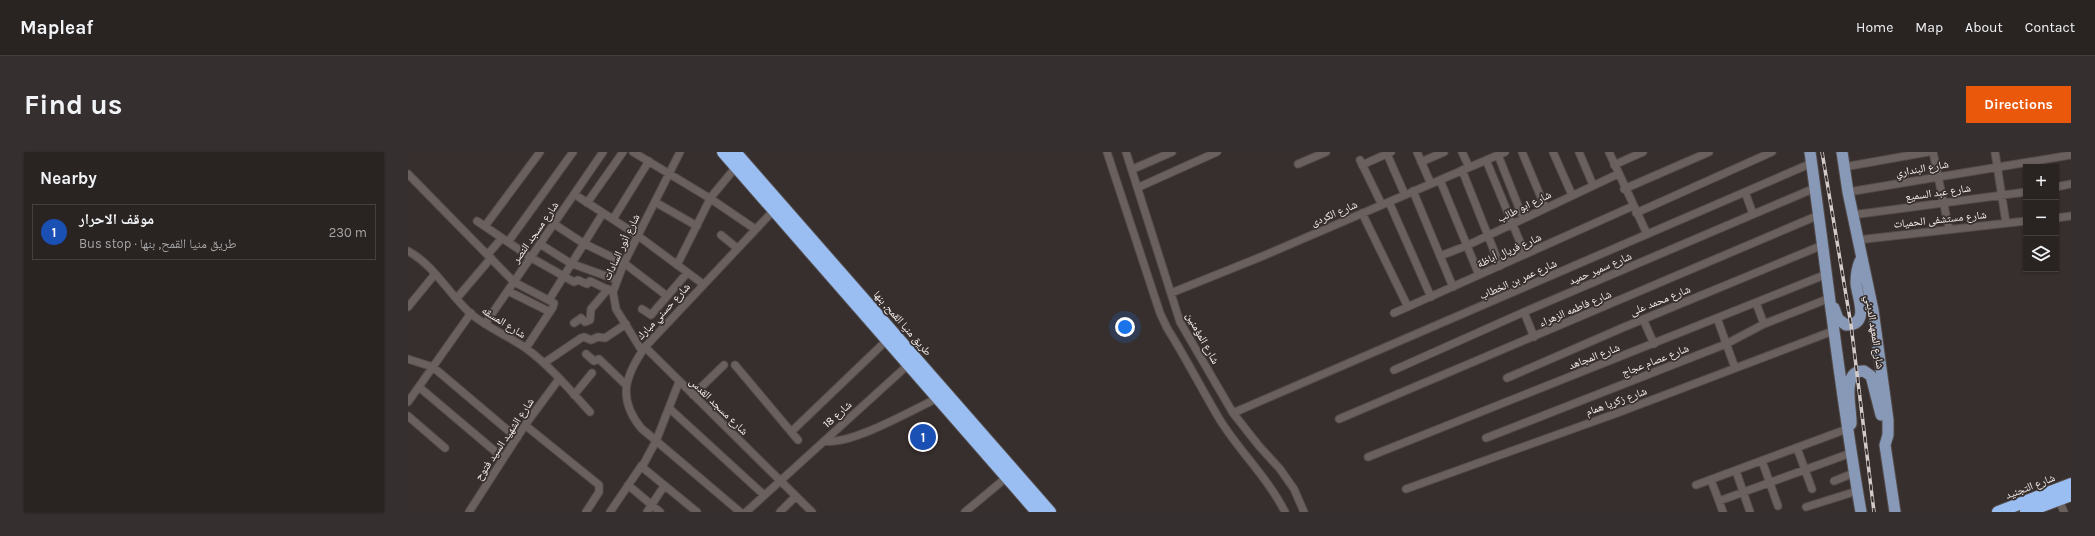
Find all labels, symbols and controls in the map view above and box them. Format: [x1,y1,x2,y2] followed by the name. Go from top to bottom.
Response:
[20,17,93,39] text: Mapleaf
[1856,19,1893,36] text: Home
[1915,19,1943,36] text: Map
[1965,19,2003,36] text: About
[2025,19,2075,36] text: Contact
[1966,86,2071,123] button: Directions
[24,88,123,121] text: Find us
[1894,157,1950,181] street label: شارع البنداري
[2023,164,2059,272] map controls
[2023,164,2059,200] button: +
[40,168,97,188] text: Nearby
[1904,181,1972,204] street label: شارع عبد السميع
[1495,188,1553,225] street label: شارع ابو طالب
[1309,198,1359,229] street label: شارع الكردى
[509,199,561,266] street label: شارع مسجد النصر
[2023,200,2059,236] button: −
[1893,208,1987,231] street label: شارع مستشفى الحميات
[79,210,154,228] text: موقف الاحرار
[600,212,643,283] street label: شارع أنور السادات
[52,225,56,240] text: 1
[329,225,367,240] text: 230 m
[1475,230,1543,270] street label: شارع فريال أباظة
[79,236,237,251] text: Bus stop · طريق منيا القمح, بنها
[2023,236,2059,272] button: layers
[1567,249,1634,288] street label: شارع سمير حميد
[1478,257,1559,302] street label: شارع عمر بن الخطاب
[634,280,694,344] street label: شارع حسني مبارك
[1628,282,1692,318] street label: شارع محمد على
[1537,287,1613,330] street label: شارع فاطمه الزهراء
[871,288,934,359] street label: طريق منيا القمح, بنها
[1861,294,1887,370] street label: شارع المعهد الديني
[479,304,528,341] street label: شارع المسقه
[1183,310,1222,366] street label: شارع المؤمنين
[1115,317,1135,337] your location
[1567,341,1622,372] street label: شارع المجاهد
[1620,342,1691,379] street label: شارع عصام عجاج
[687,375,751,438] street label: شارع مسجد القدس
[1584,384,1649,419] street label: شارع زكريا همام
[472,396,537,483] street label: شارع الشهيد السيد فتوح
[820,398,854,431] street label: شارع 18
[910,422,936,452] pin: 1
[2004,471,2057,502] street label: شارع التجنيد

